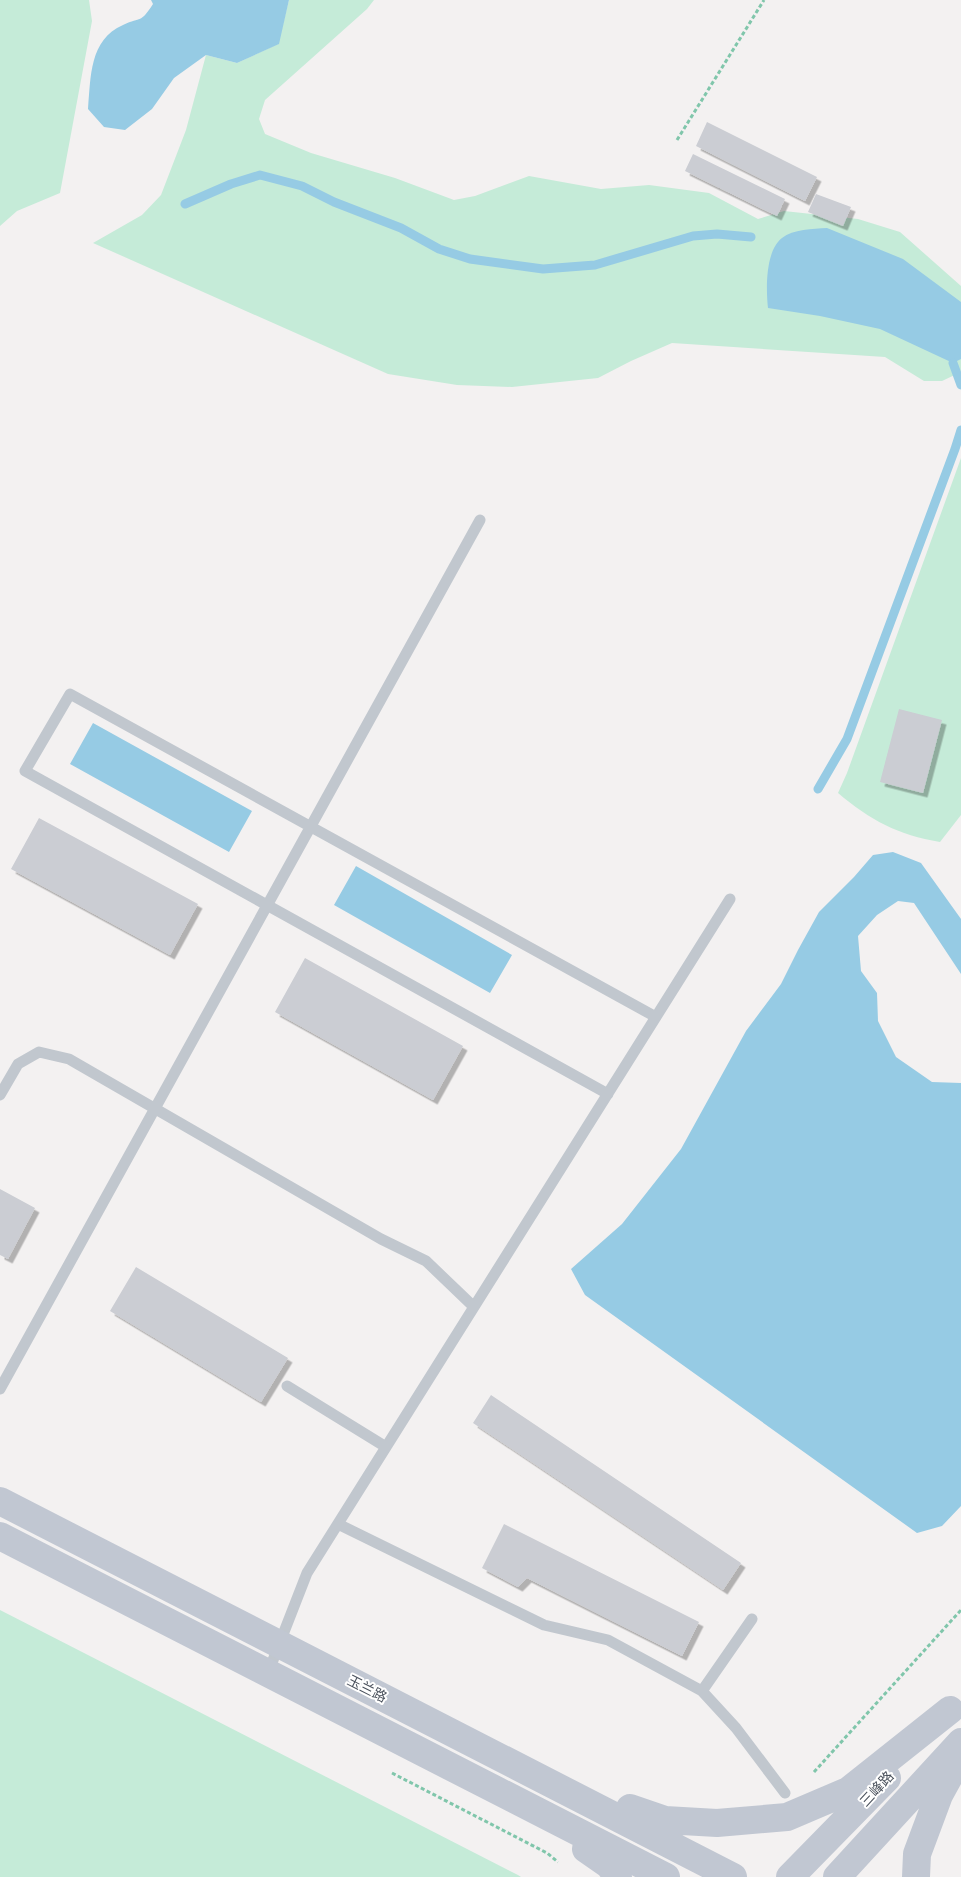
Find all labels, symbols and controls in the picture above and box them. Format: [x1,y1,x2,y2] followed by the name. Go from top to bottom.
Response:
[344,1672,390,1706] street label: 玉兰路
[856,1768,898,1810] street label: 三峰路

